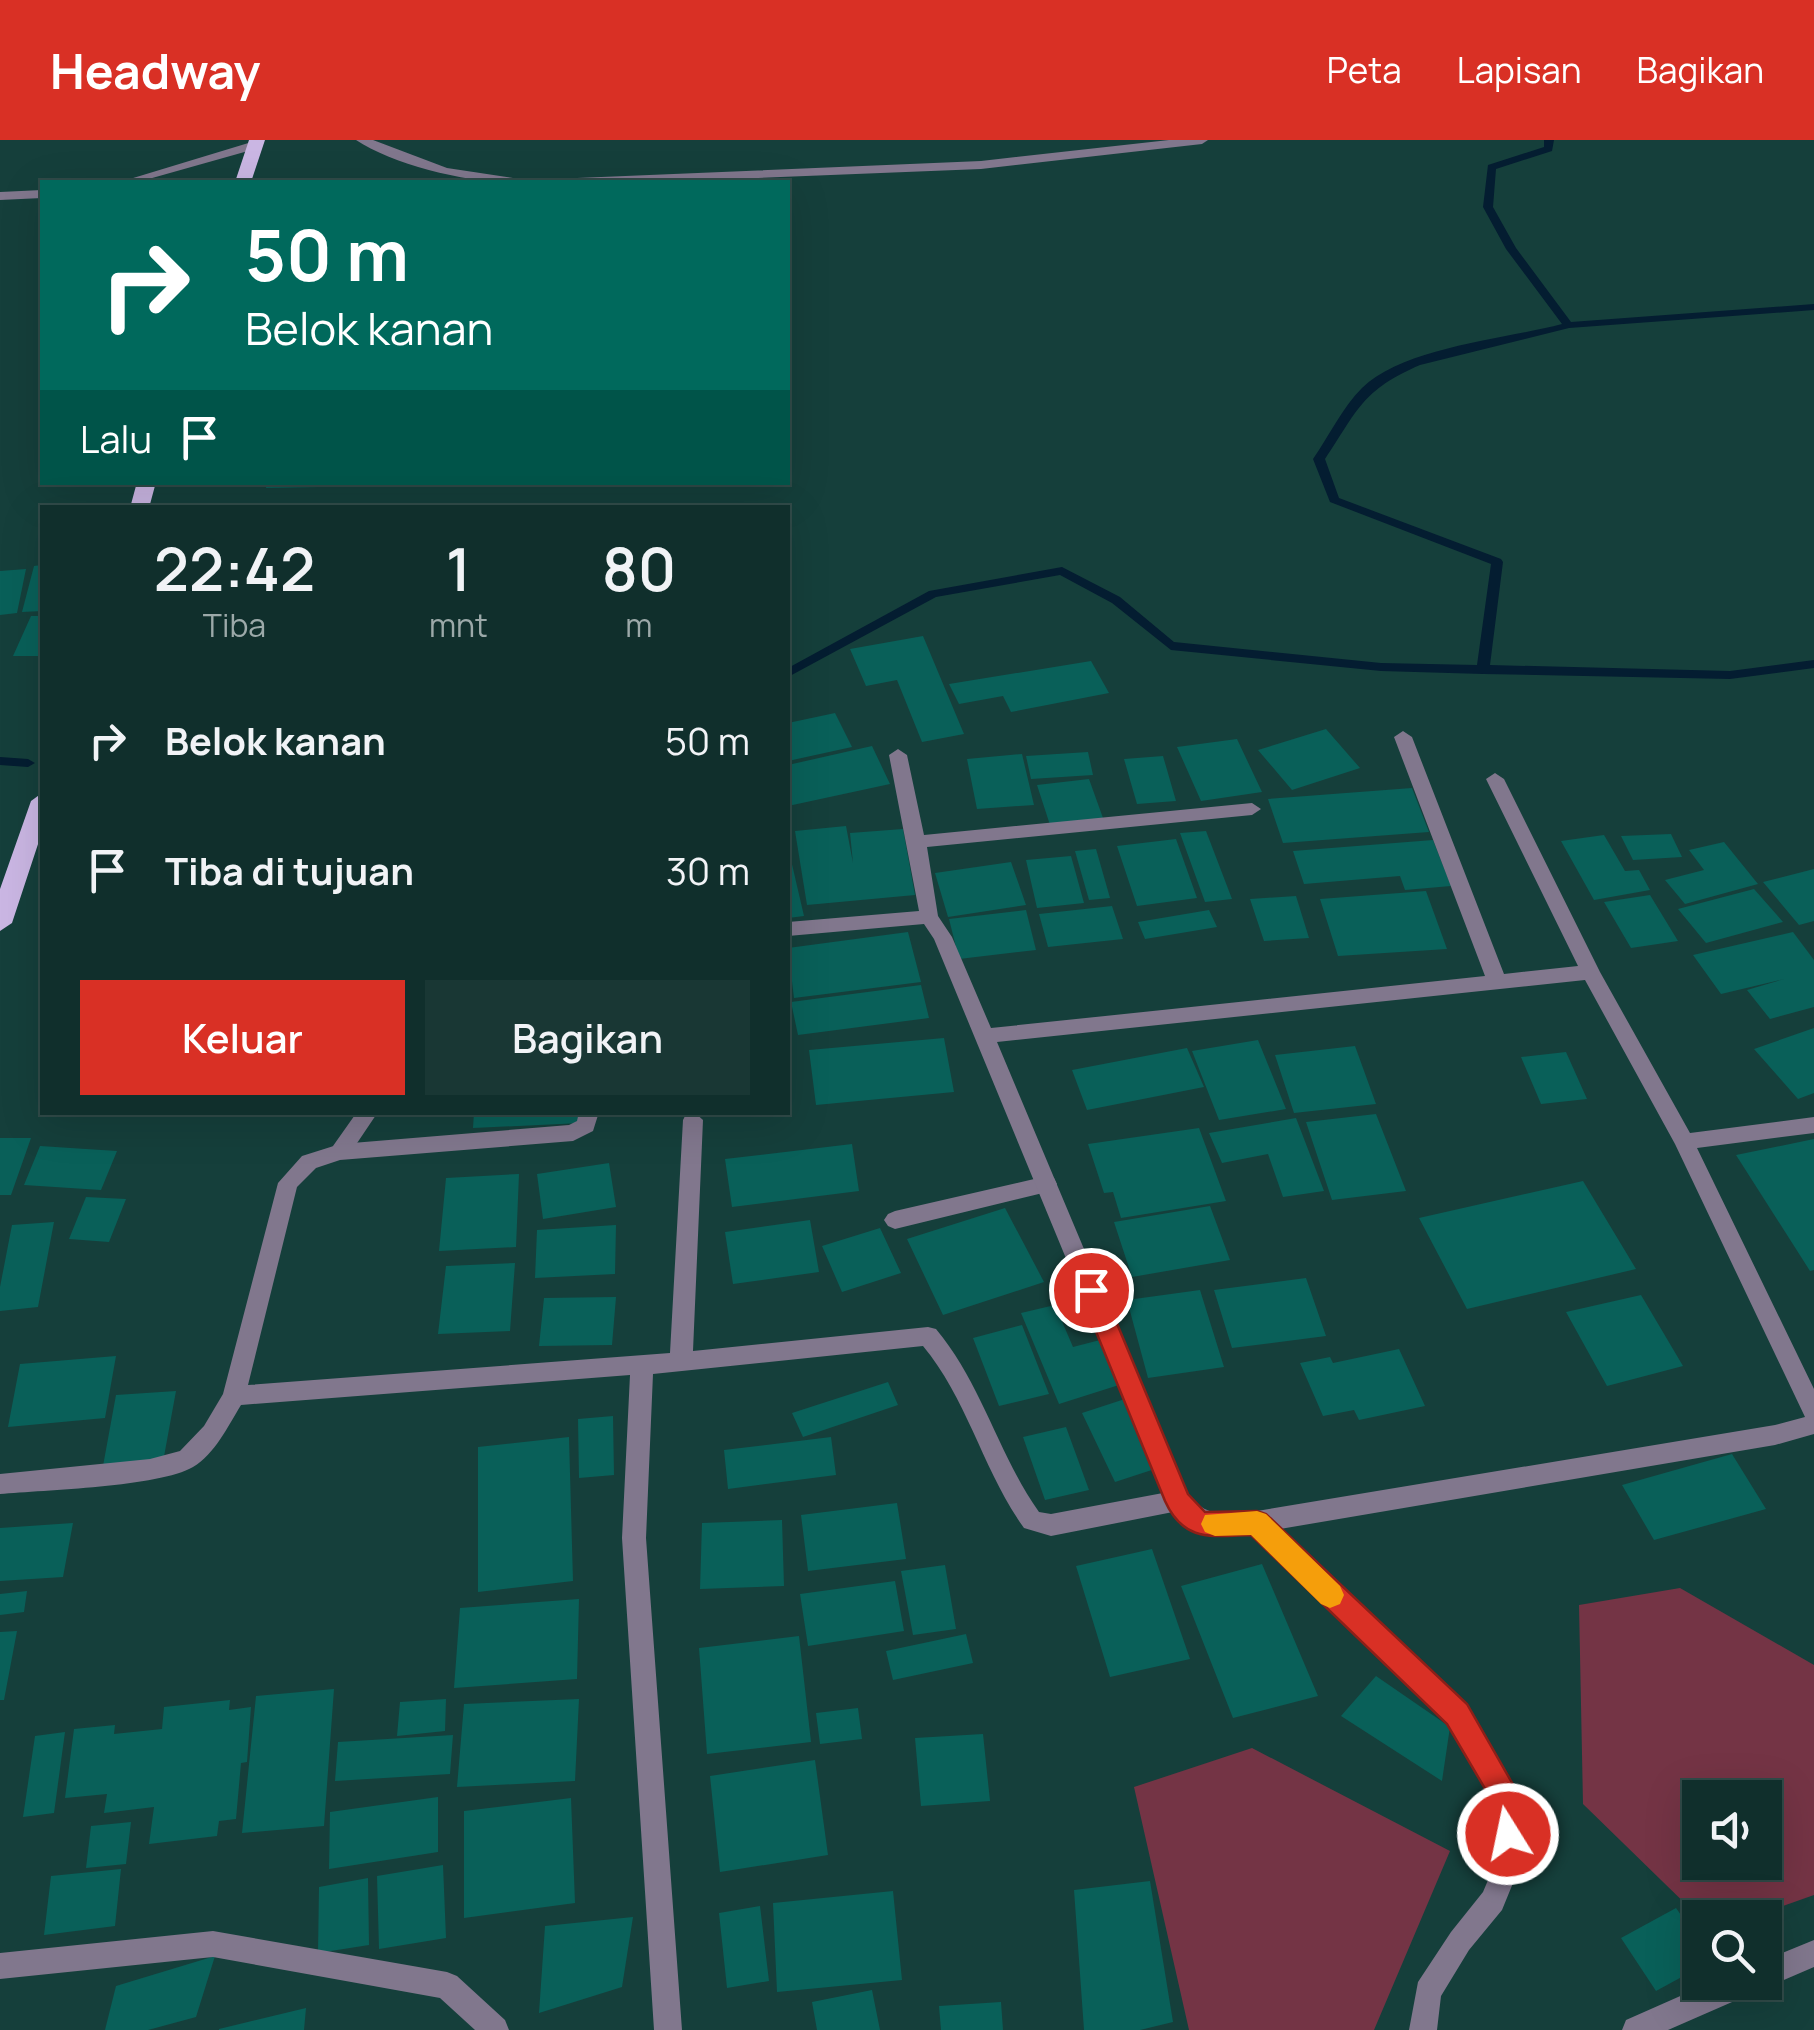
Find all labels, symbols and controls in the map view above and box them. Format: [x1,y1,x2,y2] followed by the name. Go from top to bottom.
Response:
[50,38,260,103] text: Headway
[1327,46,1402,94] text: Peta
[1457,46,1582,94] text: Lapisan
[1637,46,1764,94] text: Bagikan
[245,206,409,302] text: 50 m
[80,220,210,350] icon: right
[245,297,493,359] text: Belok kanan
[172,410,227,465] icon: arrive
[80,412,152,464] text: Lalu
[154,527,315,609] text: 22:42
[446,527,471,609] text: 1
[602,527,676,609] text: 80
[203,603,266,647] text: Tiba
[429,603,488,647] text: mnt
[625,603,653,647] text: m
[80,713,135,768] icon: right
[165,714,386,766] text: Belok kanan
[665,714,750,766] text: 50 m
[80,843,135,898] icon: arrive
[165,844,414,896] text: Tiba di tujuan
[666,844,750,896] text: 30 m
[80,980,405,1095] button: Keluar
[425,980,750,1095] button: Bagikan
[1049,1248,1134,1333] pin
[1064,1263,1119,1318] icon: arrive
[1682,1780,1782,2000] map controls
[1682,1780,1782,1880] button: sound
[1456,1782,1560,1886] position arrow
[1682,1900,1782,2000] button: search

